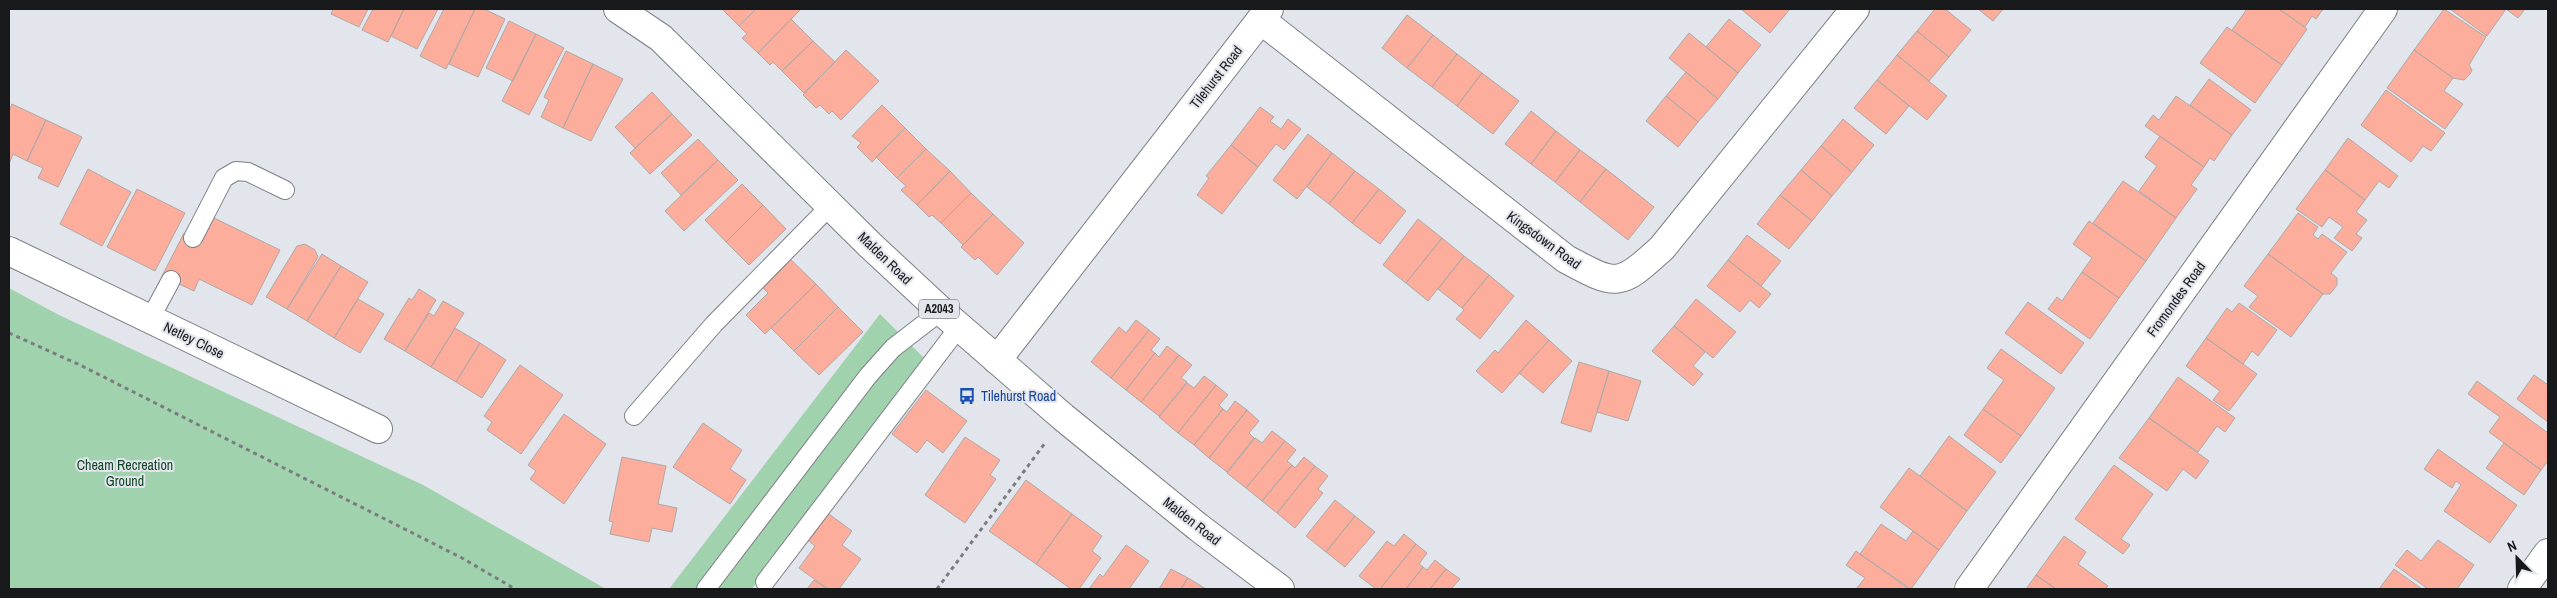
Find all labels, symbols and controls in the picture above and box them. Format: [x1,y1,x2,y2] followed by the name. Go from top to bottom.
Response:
[1186,42,1246,112] street label: Tilehurst Road
[1503,207,1585,273] street label: Kingsdown Road
[854,228,916,288] street label: Malden Road
[2143,258,2209,340] street label: Fromondes Road
[919,300,959,318] road number: A2043
[161,318,227,362] street label: Netley Close
[957,386,977,406] bus stop icon: Tilehurst Road
[981,387,1056,405] place label: Tilehurst Road
[77,456,173,490] park label: Cheam Recreation Ground
[1160,493,1224,549] street label: Malden Road
[2492,533,2542,583] north arrow
[2505,536,2519,556] text: N

